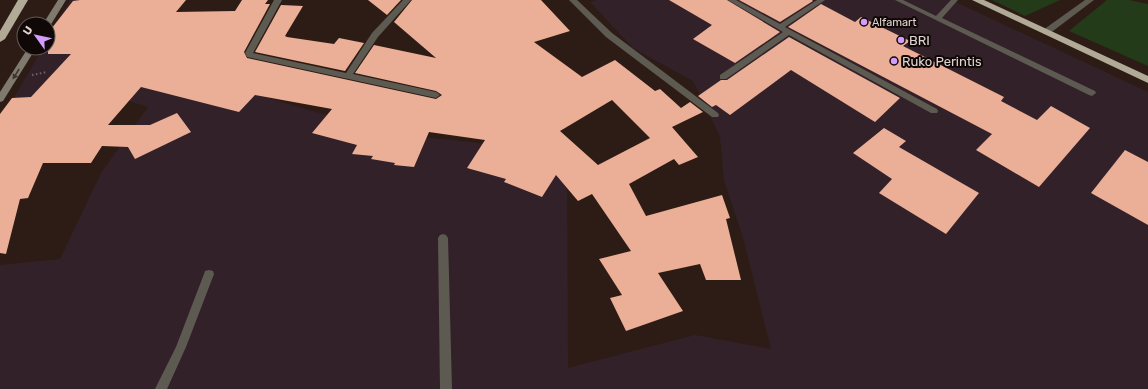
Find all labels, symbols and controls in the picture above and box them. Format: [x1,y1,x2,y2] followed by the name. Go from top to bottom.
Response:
[16,16,56,56] north arrow
[872,16,917,29] place label: Alfamart
[859,17,869,27] marker: Alfamart
[20,24,36,38] text: U
[909,33,930,48] place label: BRI
[896,35,906,45] marker: BRI
[902,54,982,69] place label: Ruko Perintis
[889,56,899,66] marker: Ruko Perintis
[12,69,20,79] one-way arrow

